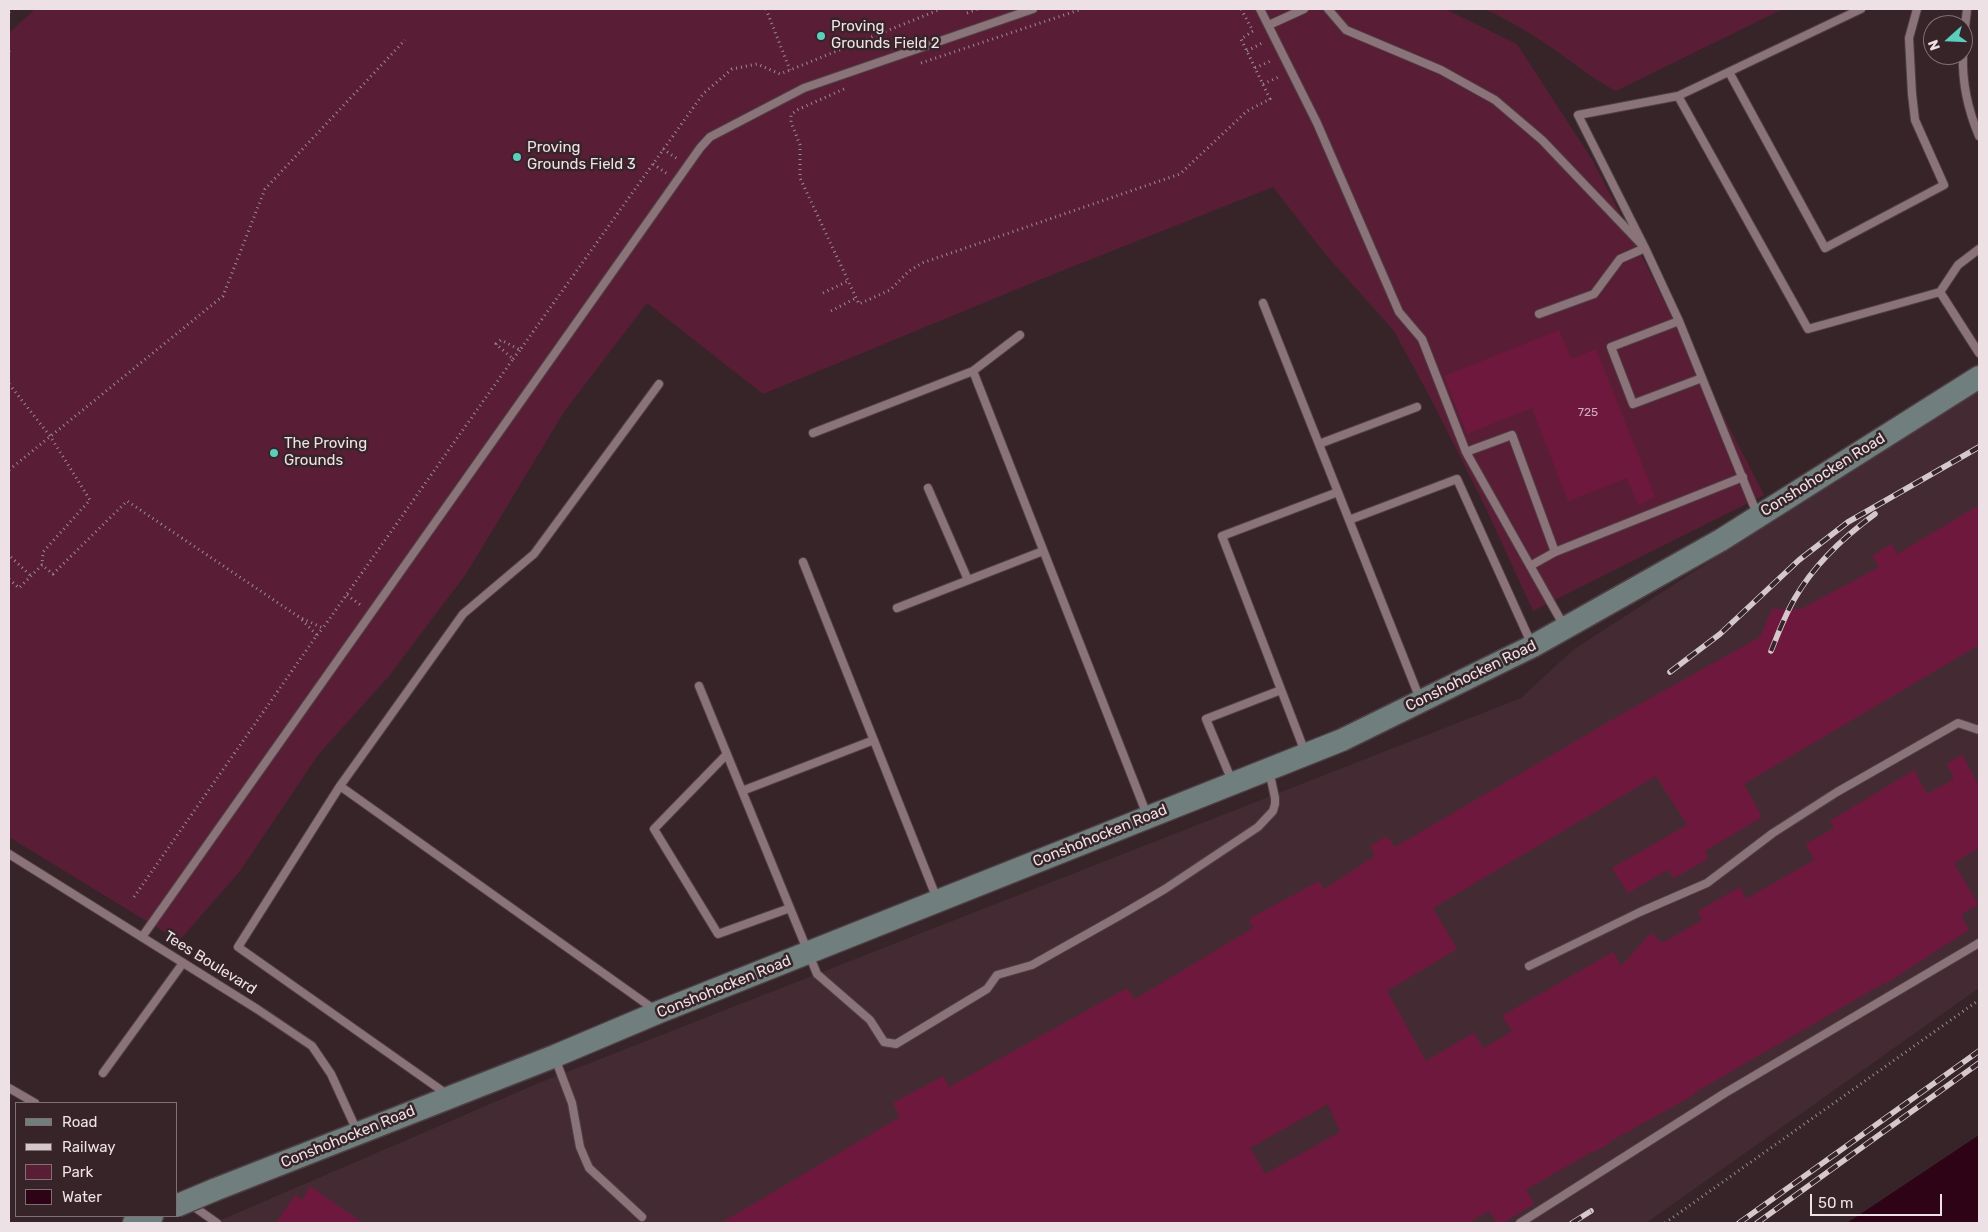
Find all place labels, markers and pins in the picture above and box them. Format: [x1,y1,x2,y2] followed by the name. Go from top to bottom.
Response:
[831,18,940,53] place label: Proving Grounds Field 2
[815,30,827,42] marker: Proving Grounds Field 2
[527,139,636,174] place label: Proving Grounds Field 3
[511,151,523,163] marker: Proving Grounds Field 3
[284,435,367,470] place label: The Proving Grounds
[268,447,280,459] marker: The Proving Grounds

